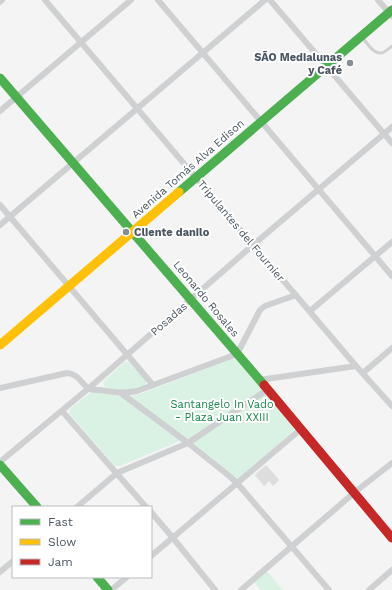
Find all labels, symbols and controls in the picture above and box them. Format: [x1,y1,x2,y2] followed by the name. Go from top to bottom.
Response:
[254,50,342,77] place label: SÃO Medialunas y Café
[345,58,355,68] marker: SÃO Medialunas y Café
[129,117,247,221] street label: Avenida Tomás Alva Edison
[195,178,288,285] street label: Tripulantes del Fournier
[134,226,210,239] place label: Cliente danilo
[121,227,131,237] marker: Cliente danilo
[170,258,242,340] street label: Leonardo Rosales
[148,299,190,338] street label: Posadas
[170,398,274,424] park label: Santangelo In Vado - Plaza Juan XXIII
[12,506,152,578] legend
[48,515,73,529] text: Fast
[48,535,76,549] text: Slow
[48,555,73,569] text: Jam

